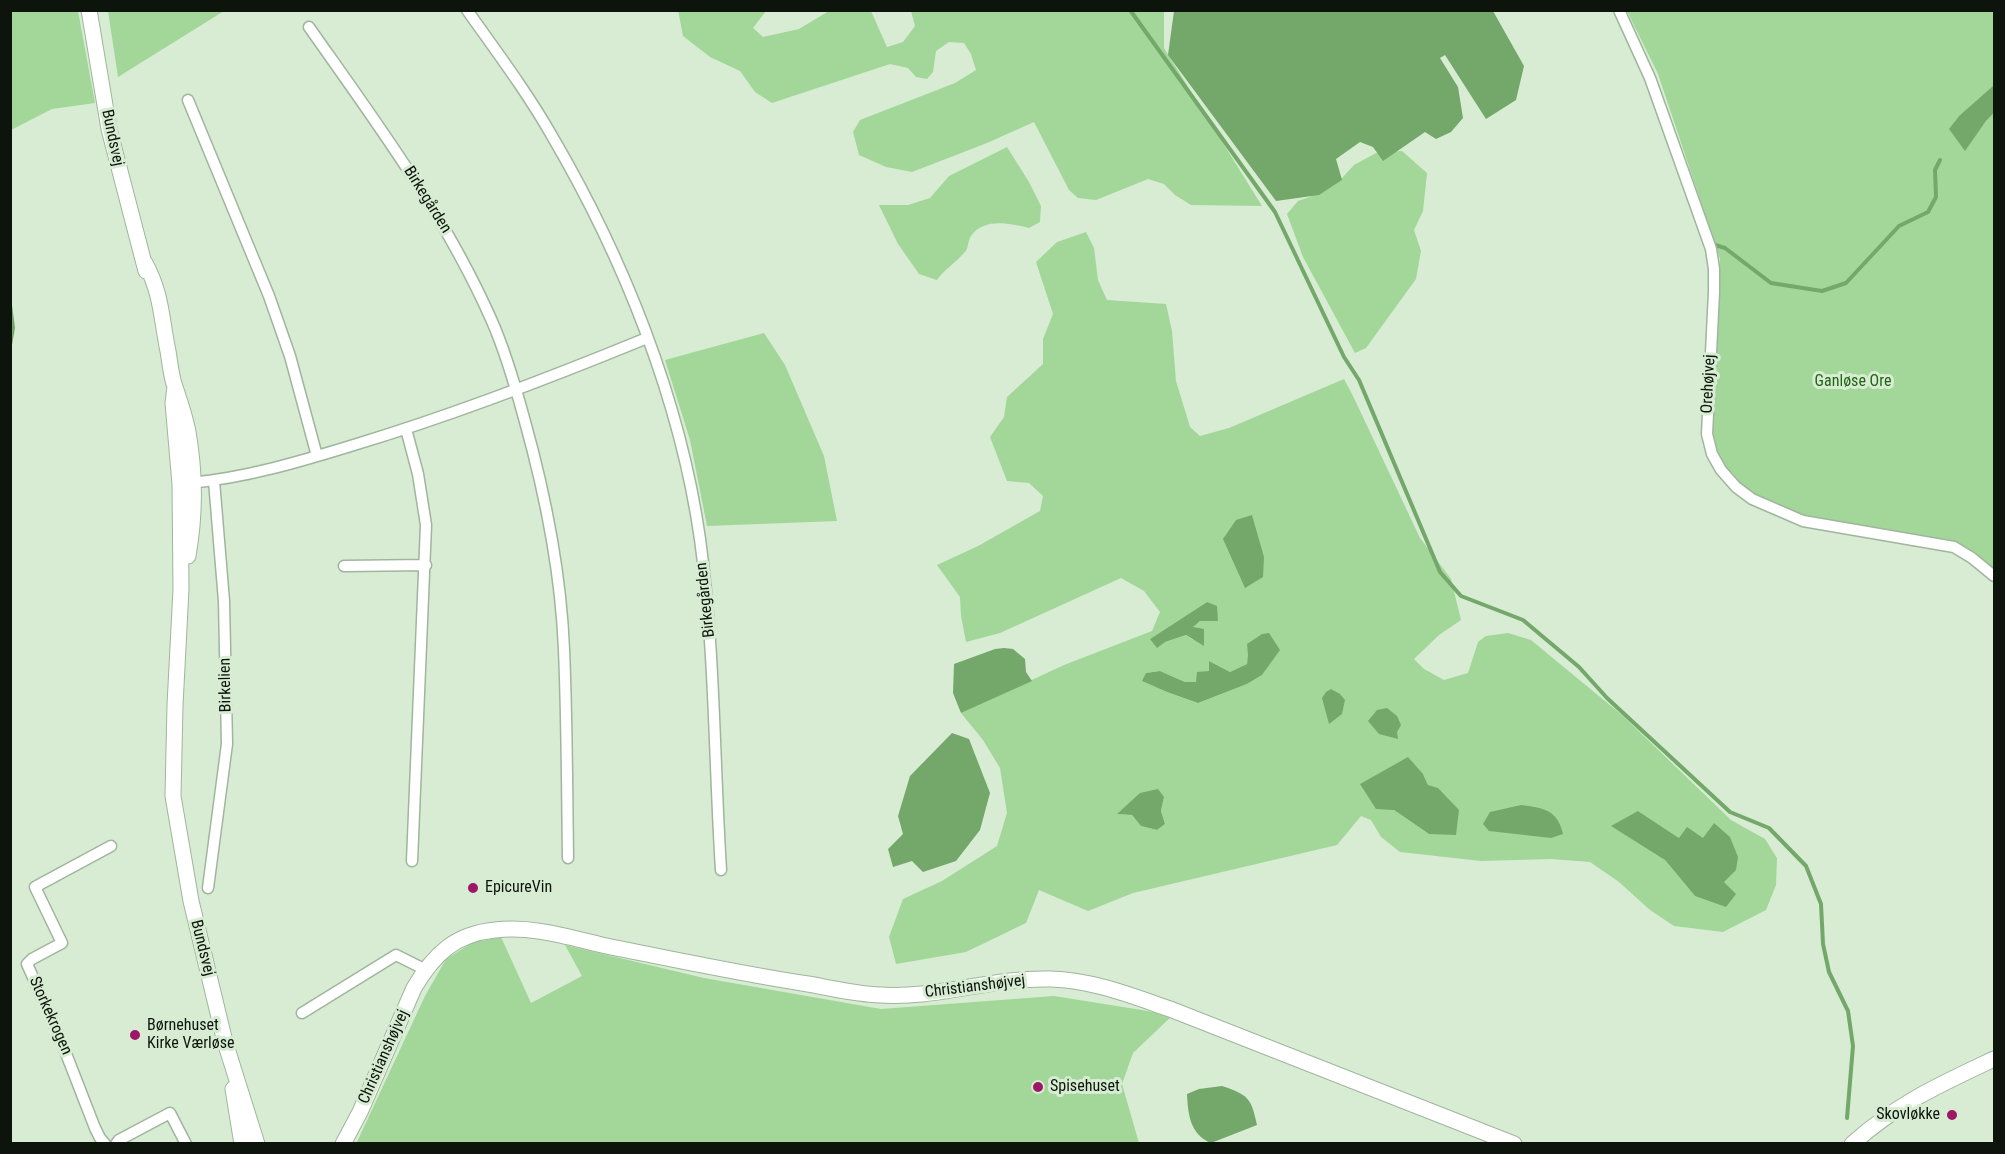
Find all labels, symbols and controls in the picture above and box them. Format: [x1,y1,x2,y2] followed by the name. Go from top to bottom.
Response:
[97,108,127,168] street label: Bundsvej
[399,163,455,237] street label: Birkegården
[1698,354,1720,414] street label: Orehøjvej
[1815,372,1891,392] park label: Ganløse Ore
[693,562,719,638] street label: Birkegården
[216,658,236,712] street label: Birkelien
[485,878,552,898] place label: EpicureVin
[466,881,480,895] marker: EpicureVin
[186,918,218,978] street label: Bundsvej
[924,971,1026,1003] street label: Christianshøjvej
[24,974,76,1058] street label: Storkekrogen
[355,1007,413,1107] street label: Christianshøjvej
[147,1016,234,1054] place label: Børnehuset Kirke Værløse
[128,1028,142,1042] marker: Børnehuset Kirke Værløse
[1050,1077,1120,1097] place label: Spisehuset
[1031,1080,1045,1094] marker: Spisehuset
[1876,1105,1940,1125] place label: Skovløkke
[1945,1108,1959,1122] marker: Skovløkke

